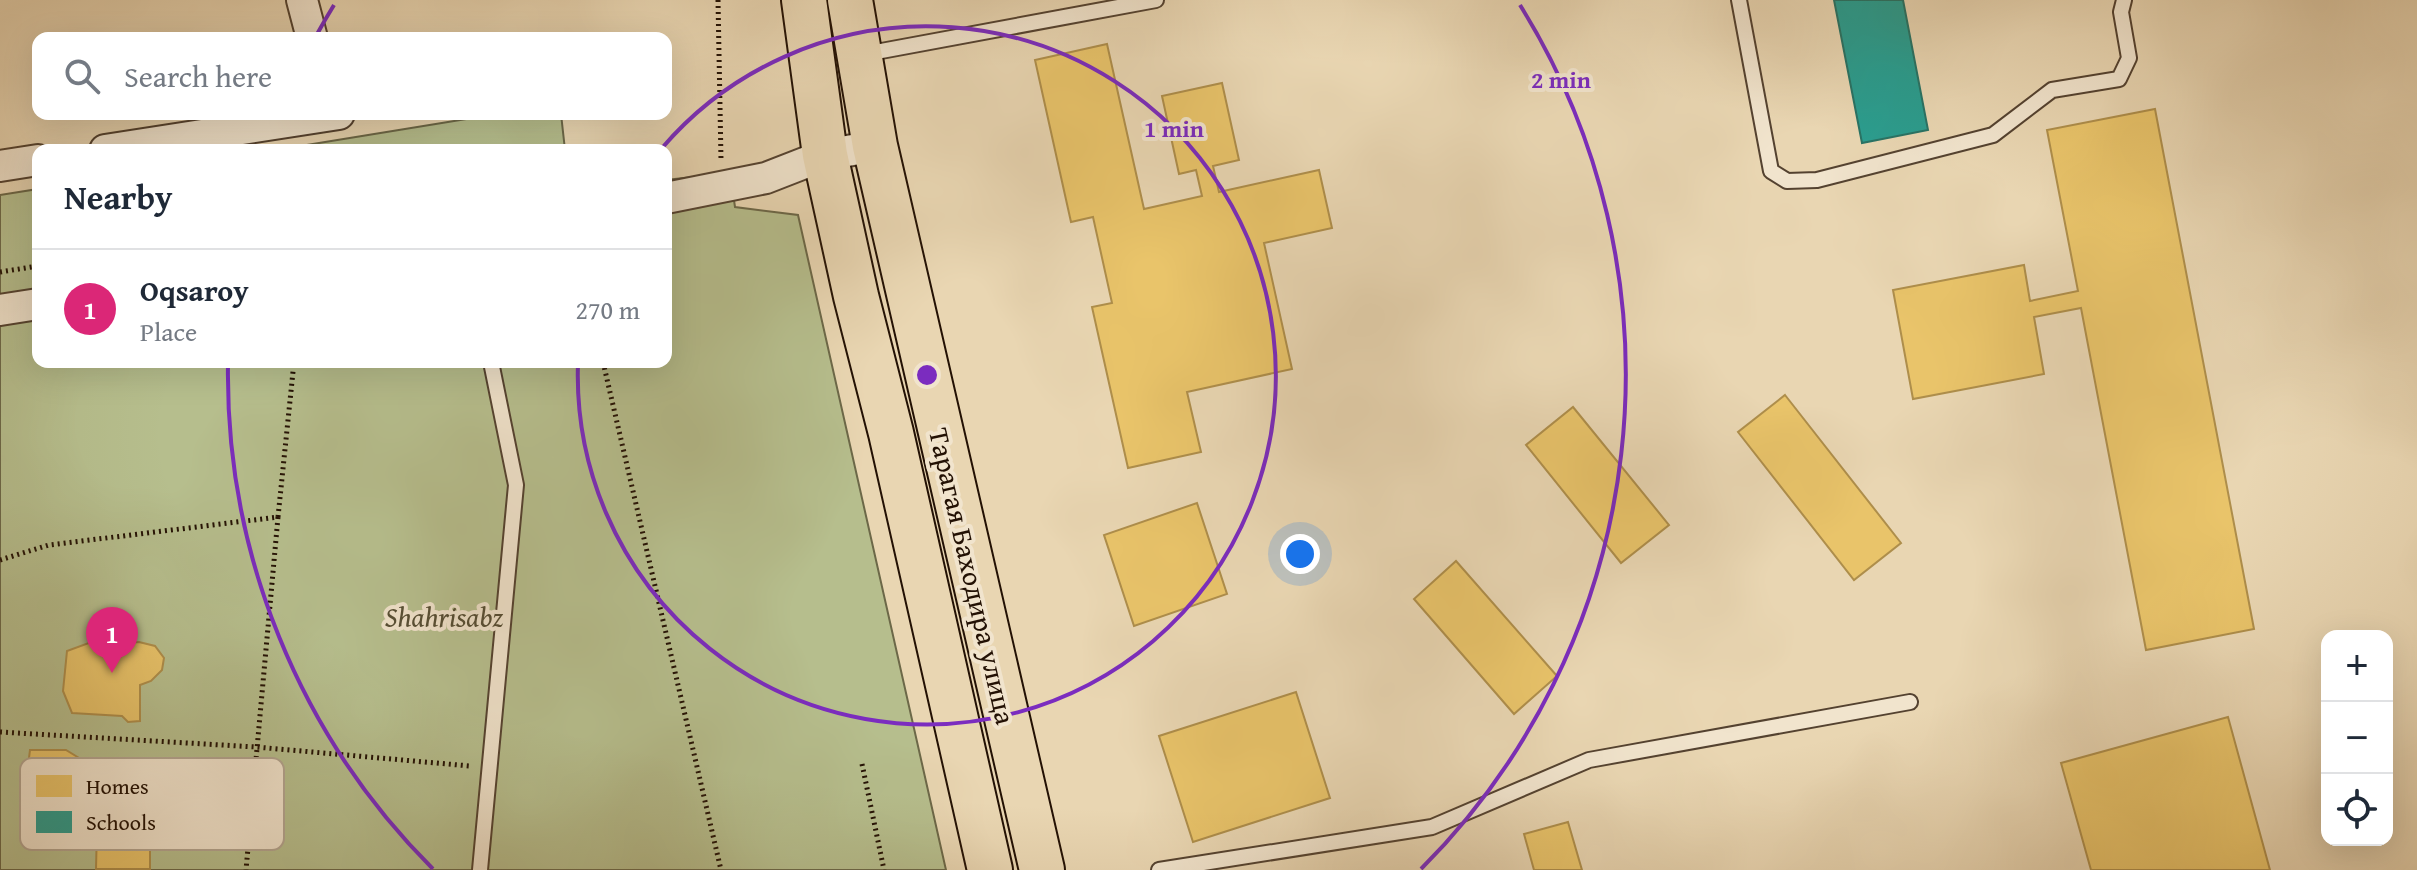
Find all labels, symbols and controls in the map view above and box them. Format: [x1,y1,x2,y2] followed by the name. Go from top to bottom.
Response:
[32,32,672,120] search box
[60,54,104,98] icon: search
[124,54,272,98] text: Search here
[1531,62,1591,97] text: 2 min
[1144,111,1204,146] text: 1 min
[64,172,173,221] text: Nearby
[140,268,249,312] text: Oqsaroy
[83,290,97,329] text: 1
[575,290,640,329] text: 270 m
[140,312,197,351] text: Place
[913,361,941,389] centre of rings
[919,424,1027,729] street label: Тарагая Баходира улица
[1280,534,1320,574] your location
[385,596,504,637] park label: Shahrisabz
[86,607,138,673] pin: 1
[2321,630,2393,846] map controls
[2321,630,2393,702] button: +
[2321,702,2393,774] button: −
[20,758,284,850] legend
[86,770,149,802] text: Homes
[2321,774,2393,846] button: locate
[86,806,156,838] text: Schools

